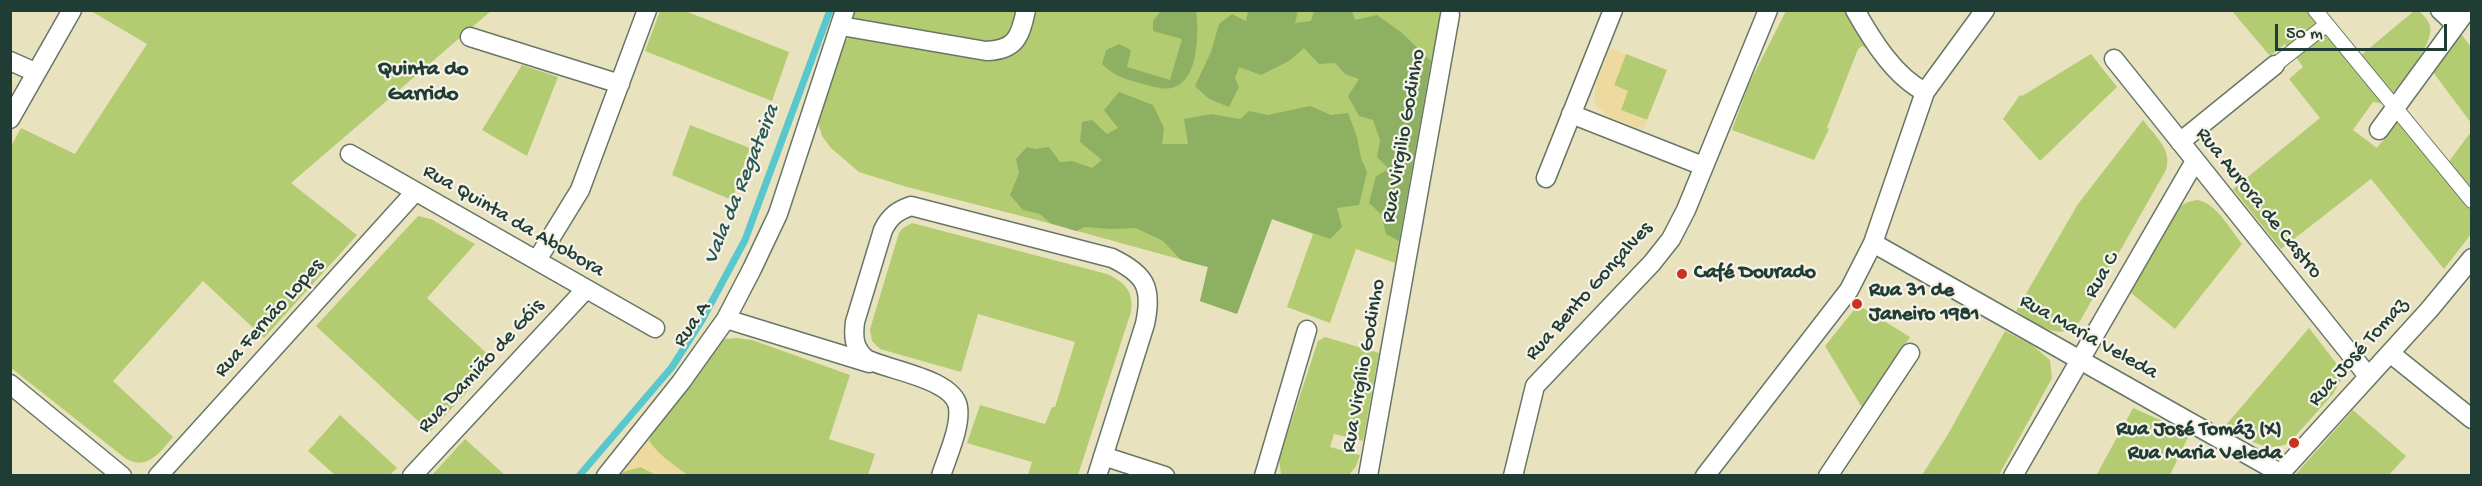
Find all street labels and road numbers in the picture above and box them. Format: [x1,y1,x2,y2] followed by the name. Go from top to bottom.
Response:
[1377,47,1433,225] street label: Rua Virgilio Godinho
[2189,123,2327,285] street label: Rua Aurora de Castro
[418,160,608,284] street label: Rua Quinta da Abobora
[1521,217,1659,367] street label: Rua Bento Gonçalves
[2080,249,2126,303] street label: Rua C
[210,254,330,384] street label: Rua Fernão Lopes
[1337,277,1393,455] street label: Rua Virgílio Godinho
[2014,290,2162,386] street label: Rua Maria Veleda
[2304,293,2414,413] street label: Rua José Tomaz
[413,295,551,439] street label: Rua Damião de Góis
[669,297,717,353] street label: Rua A

